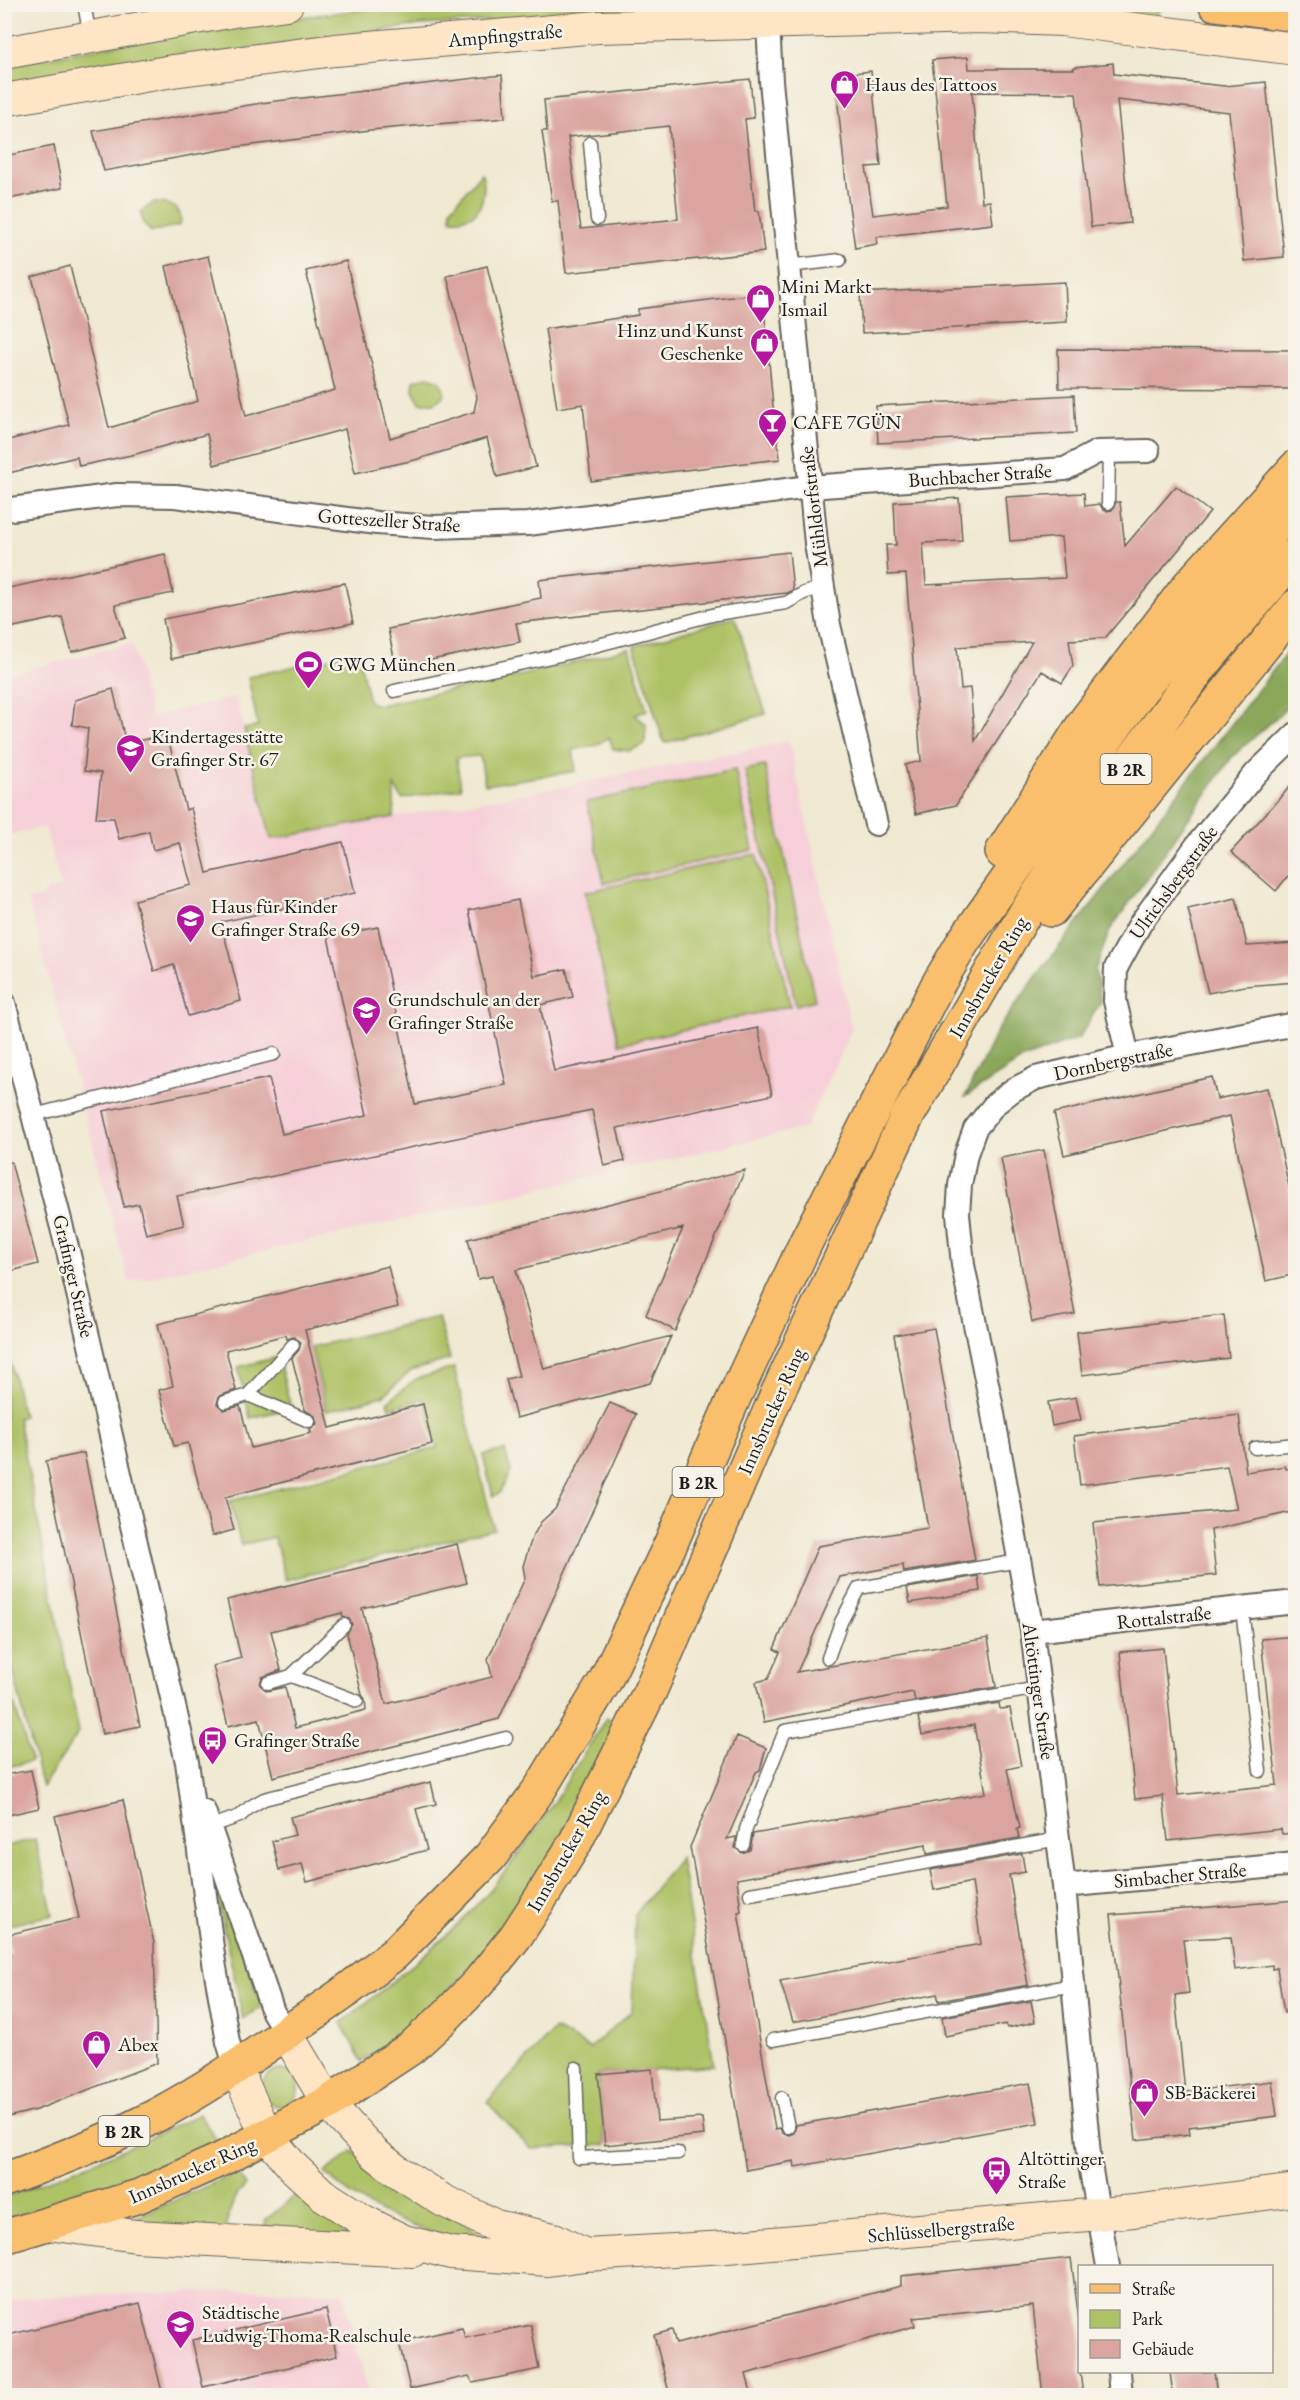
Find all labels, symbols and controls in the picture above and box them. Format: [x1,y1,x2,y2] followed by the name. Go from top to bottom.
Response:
[446,17,563,53] street label: Ampfingstraße
[828,68,860,110] shop icon: Haus des Tattoos
[865,71,997,97] place label: Haus des Tattoos
[781,273,872,322] place label: Mini Markt Ismail
[744,282,776,324] shop icon: Mini Markt Ismail
[617,317,744,366] place label: Hinz und Kunst Geschenke
[748,326,780,368] shop icon: Hinz und Kunst Geschenke
[756,406,788,448] bar icon: CAFE 7GÜN
[793,409,901,435] place label: CAFE 7GÜN
[793,445,833,569] street label: Mühldorfstraße
[907,457,1053,493] street label: Buchbacher Straße
[317,502,461,538] street label: Gotteszeller Straße
[292,648,324,690] sports icon: GWG München
[329,651,456,677] place label: GWG München
[151,723,283,772] place label: Kindertagesstätte Grafinger Str. 67
[114,732,146,774] school or university icon: Kindertagesstätte Grafinger Str. 67
[1100,754,1152,784] road number: B 2R
[1123,820,1223,944] street label: Ulrichsbergstraße
[211,893,360,942] place label: Haus für Kinder Grafinger Straße 69
[174,902,206,944] school or university icon: Haus für Kinder Grafinger Straße 69
[943,911,1033,1043] street label: Innsbrucker Ring
[388,986,540,1035] place label: Grundschule an der Grafinger Straße
[351,994,383,1036] school or university icon: Grundschule an der Grafinger Straße
[1051,1036,1175,1086] street label: Dornbergstraße
[47,1212,101,1340] street label: Grafinger Straße
[731,1343,811,1479] street label: Innsbrucker Ring
[672,1467,724,1497] road number: B 2R
[1116,1599,1213,1635] street label: Rottalstraße
[1016,1620,1062,1761] street label: Altöttinger Straße
[197,1724,229,1766] bus stop icon: Grafinger Straße
[234,1727,360,1753] place label: Grafinger Straße
[521,1785,611,1917] street label: Innsbrucker Ring
[1113,1856,1247,1894] street label: Simbacher Straße
[81,2028,113,2070] shop icon: Abex
[117,2031,159,2057] place label: Abex
[1128,2076,1160,2118] shop icon: SB-Bäckerei
[1165,2079,1256,2105] place label: SB-Bäckerei
[98,2116,150,2146] road number: B 2R
[124,2130,260,2210] street label: Innsbrucker Ring
[1017,2145,1104,2194] place label: Altöttinger Straße
[981,2154,1013,2196] bus stop icon: Altöttinger Straße
[866,2210,1016,2248] street label: Schlüsselbergstraße
[1078,2265,1273,2373] legend
[1132,2277,1175,2300] text: Straße
[202,2299,412,2348] place label: Städtische Ludwig-Thoma-Realschule
[1132,2307,1163,2330] text: Park
[165,2308,197,2350] school or university icon: Städtische Ludwig-Thoma-Realschule
[1132,2337,1194,2360] text: Gebäude

